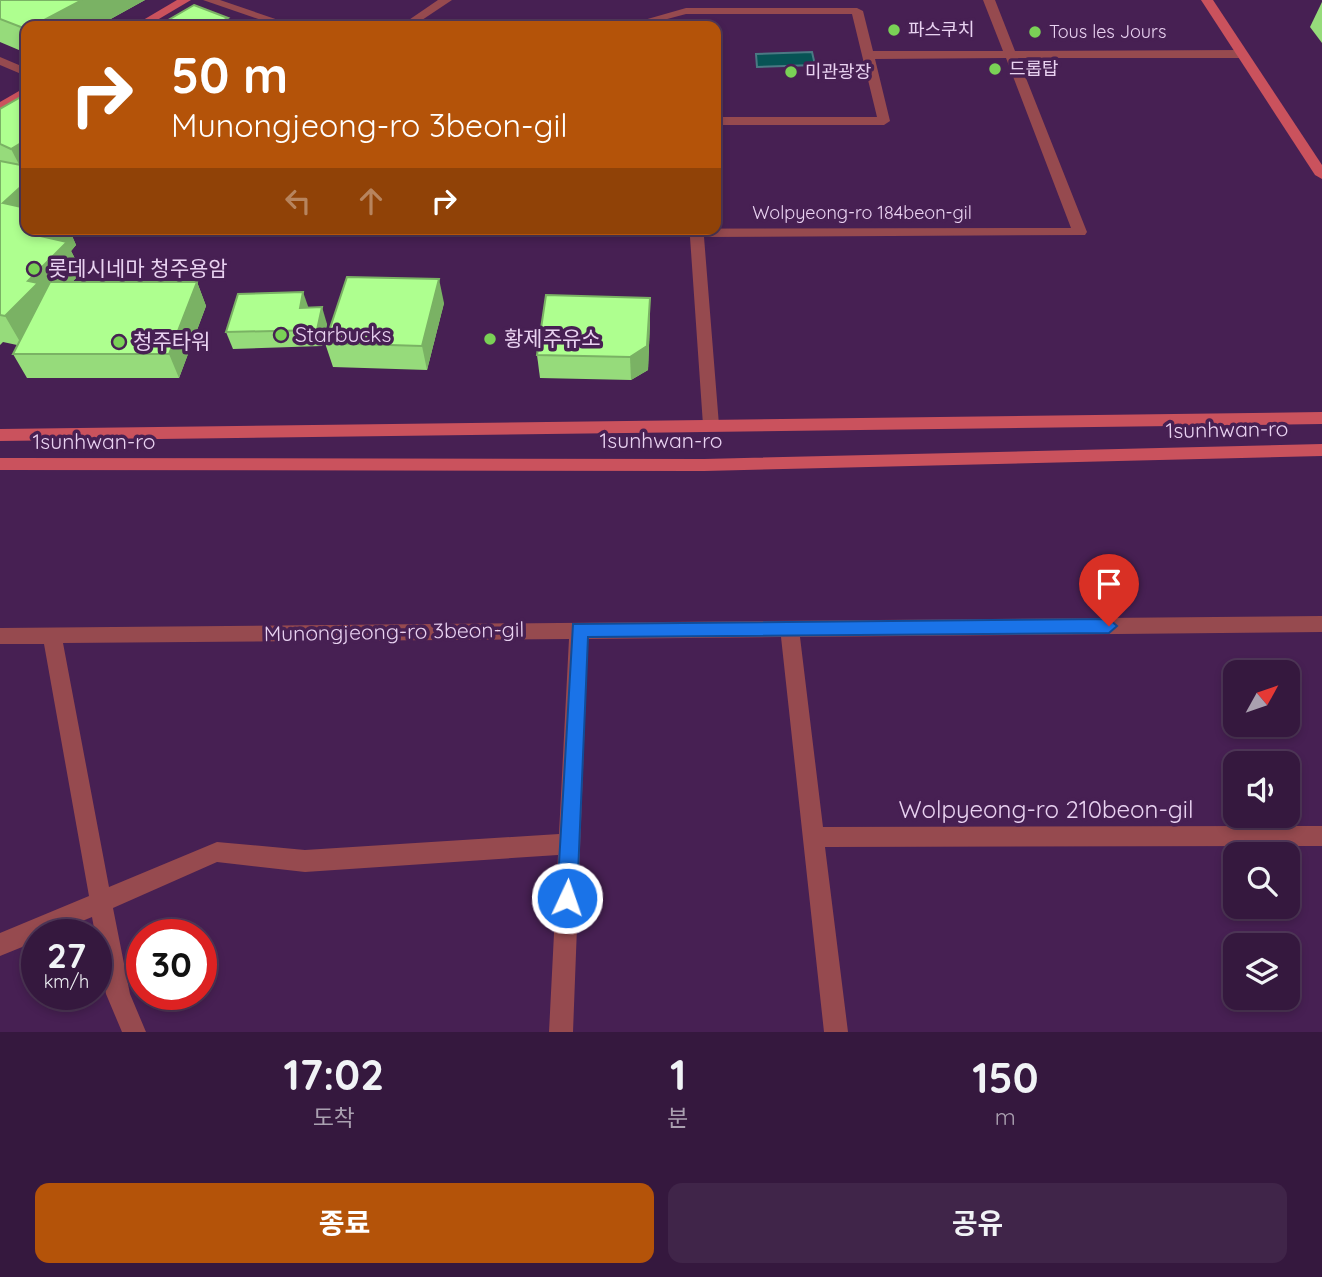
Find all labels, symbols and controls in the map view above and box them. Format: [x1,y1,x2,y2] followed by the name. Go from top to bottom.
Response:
[908,18,974,41] place label: 파스쿠치
[1049,20,1166,43] place label: Tous les Jours
[886,22,902,38] marker: 파스쿠치
[1027,24,1043,40] marker: Tous les Jours
[171,44,288,105] text: 50 m
[56,49,147,140] icon: right
[1009,57,1059,80] place label: 드롭탑
[805,60,871,83] place label: 미관광장
[987,61,1003,77] marker: 드롭탑
[783,64,799,80] marker: 미관광장
[171,105,568,145] text: Munongjeong-ro 3beon-gil
[279,182,317,220] icon: left
[352,182,390,220] icon: ahead
[425,182,463,220] icon: right
[752,201,972,224] street label: Wolpyeong-ro 184beon-gil
[48,255,228,281] place label: 롯데시네마 청주용암
[26,261,42,277] marker: 롯데시네마 청주용암
[295,321,391,347] place label: Starbucks
[504,325,601,351] place label: 황제주유소
[273,327,289,343] marker: Starbucks
[133,328,210,354] place label: 청주타워
[482,331,498,347] marker: 황제주유소
[111,334,127,350] marker: 청주타워
[1165,415,1289,443] street label: 1sunhwan-ro
[600,427,722,453] street label: 1sunhwan-ro
[33,428,155,454] street label: 1sunhwan-ro
[1079,554,1139,626] pin
[1090,565,1128,603] icon: arrive
[264,616,524,646] street label: Munongjeong-ro 3beon-gil
[1223,660,1300,737] north arrow
[1223,660,1300,1010] map controls
[1223,751,1300,828] button: sound
[899,794,1193,824] street label: Wolpyeong-ro 210beon-gil
[1223,842,1300,919] button: search
[530,861,604,935] position arrow
[126,919,217,1010] speed limit sign: 30
[47,933,86,977] text: 27
[1223,933,1300,1010] button: layers
[44,970,89,993] text: km/h
[283,1048,384,1101] text: 17:02
[670,1048,686,1101] text: 1
[972,1051,1039,1104] text: 150
[995,1102,1016,1131] text: m
[313,1103,355,1132] text: 도착
[668,1103,689,1132] text: 분
[35,1183,654,1263] button: 종료
[668,1183,1287,1263] button: 공유

